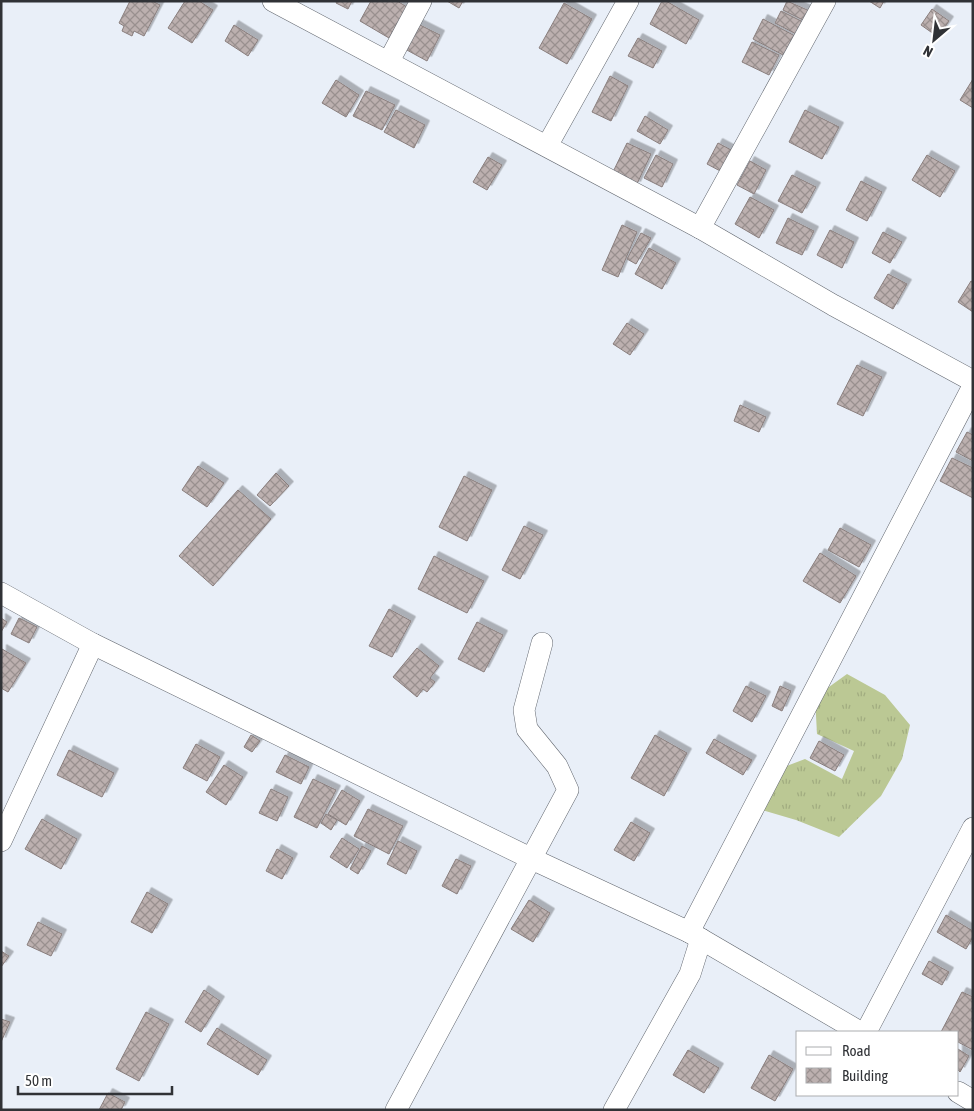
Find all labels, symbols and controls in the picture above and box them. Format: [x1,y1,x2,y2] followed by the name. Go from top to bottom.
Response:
[909,15,959,65] north arrow
[920,42,935,60] text: N
[796,1031,959,1096] legend
[842,1042,871,1059] text: Road
[18,1064,171,1096] scale bar
[842,1067,888,1084] text: Building
[25,1072,52,1089] text: 50 m

